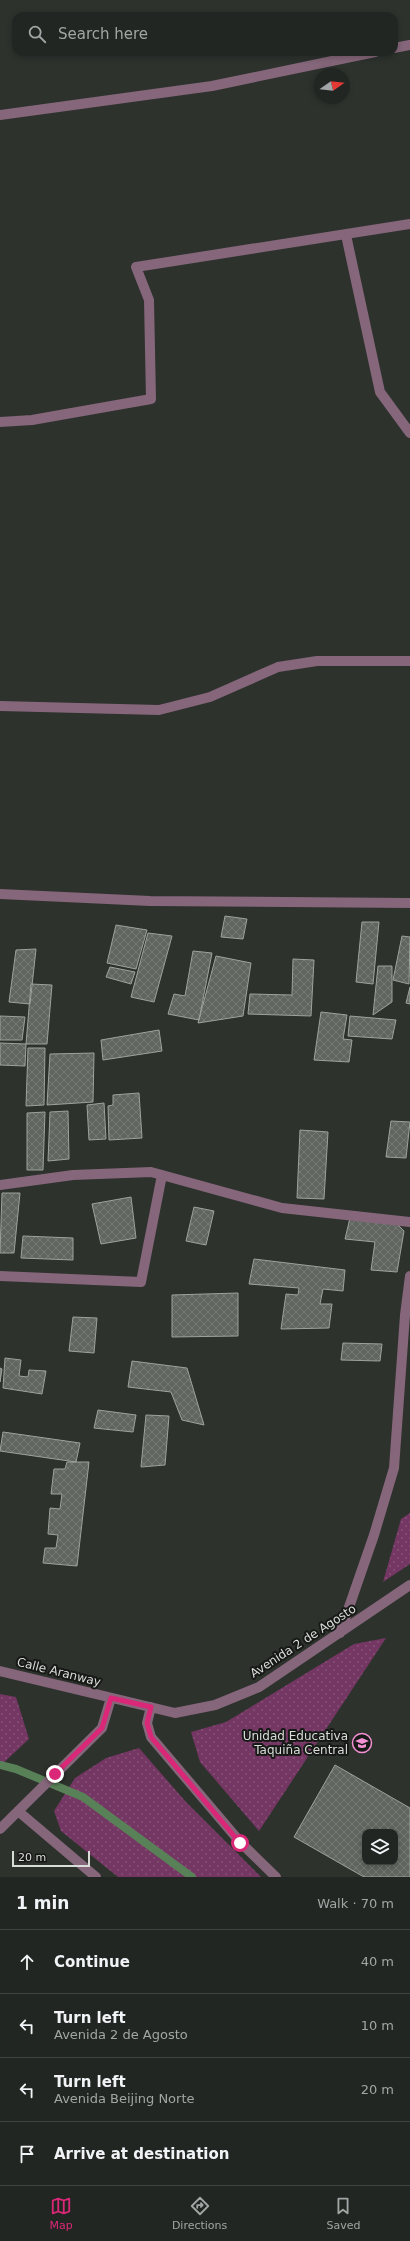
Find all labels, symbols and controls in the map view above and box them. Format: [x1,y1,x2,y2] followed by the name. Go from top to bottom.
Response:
[12,12,398,56] search box
[26,23,48,45] icon: search
[58,25,148,43] text: Search here
[314,68,350,104] north arrow
[247,1602,359,1680] street label: Avenida 2 de Agosto
[16,1655,102,1689] street label: Calle Aranway
[243,1729,348,1757] place label: Unidad Educativa Taquiña Central
[351,1732,373,1754] school or university icon: Unidad Educativa Taquiña Central
[46,1765,64,1783] route end
[362,1829,398,1865] map controls
[362,1829,398,1865] button: layers
[231,1834,249,1852] route start
[12,1849,90,1868] scale bar
[18,1851,46,1864] text: 20 m
[16,1893,69,1913] text: 1 min
[317,1896,394,1911] text: Walk · 70 m
[16,1951,38,1973] icon: ahead
[54,1953,130,1971] text: Continue
[361,1954,394,1969] text: 40 m
[54,2009,126,2027] text: Turn left
[16,2015,38,2037] icon: left
[361,2018,394,2033] text: 10 m
[54,2027,188,2042] text: Avenida 2 de Agosto
[54,2073,126,2091] text: Turn left
[16,2079,38,2101] icon: left
[361,2082,394,2097] text: 20 m
[54,2091,195,2106] text: Avenida Beijing Norte
[16,2143,38,2165] icon: arrive
[54,2145,229,2163] text: Arrive at destination
[50,2195,73,2232] tab: Map
[172,2195,227,2232] tab: Directions
[326,2195,360,2232] tab: Saved

